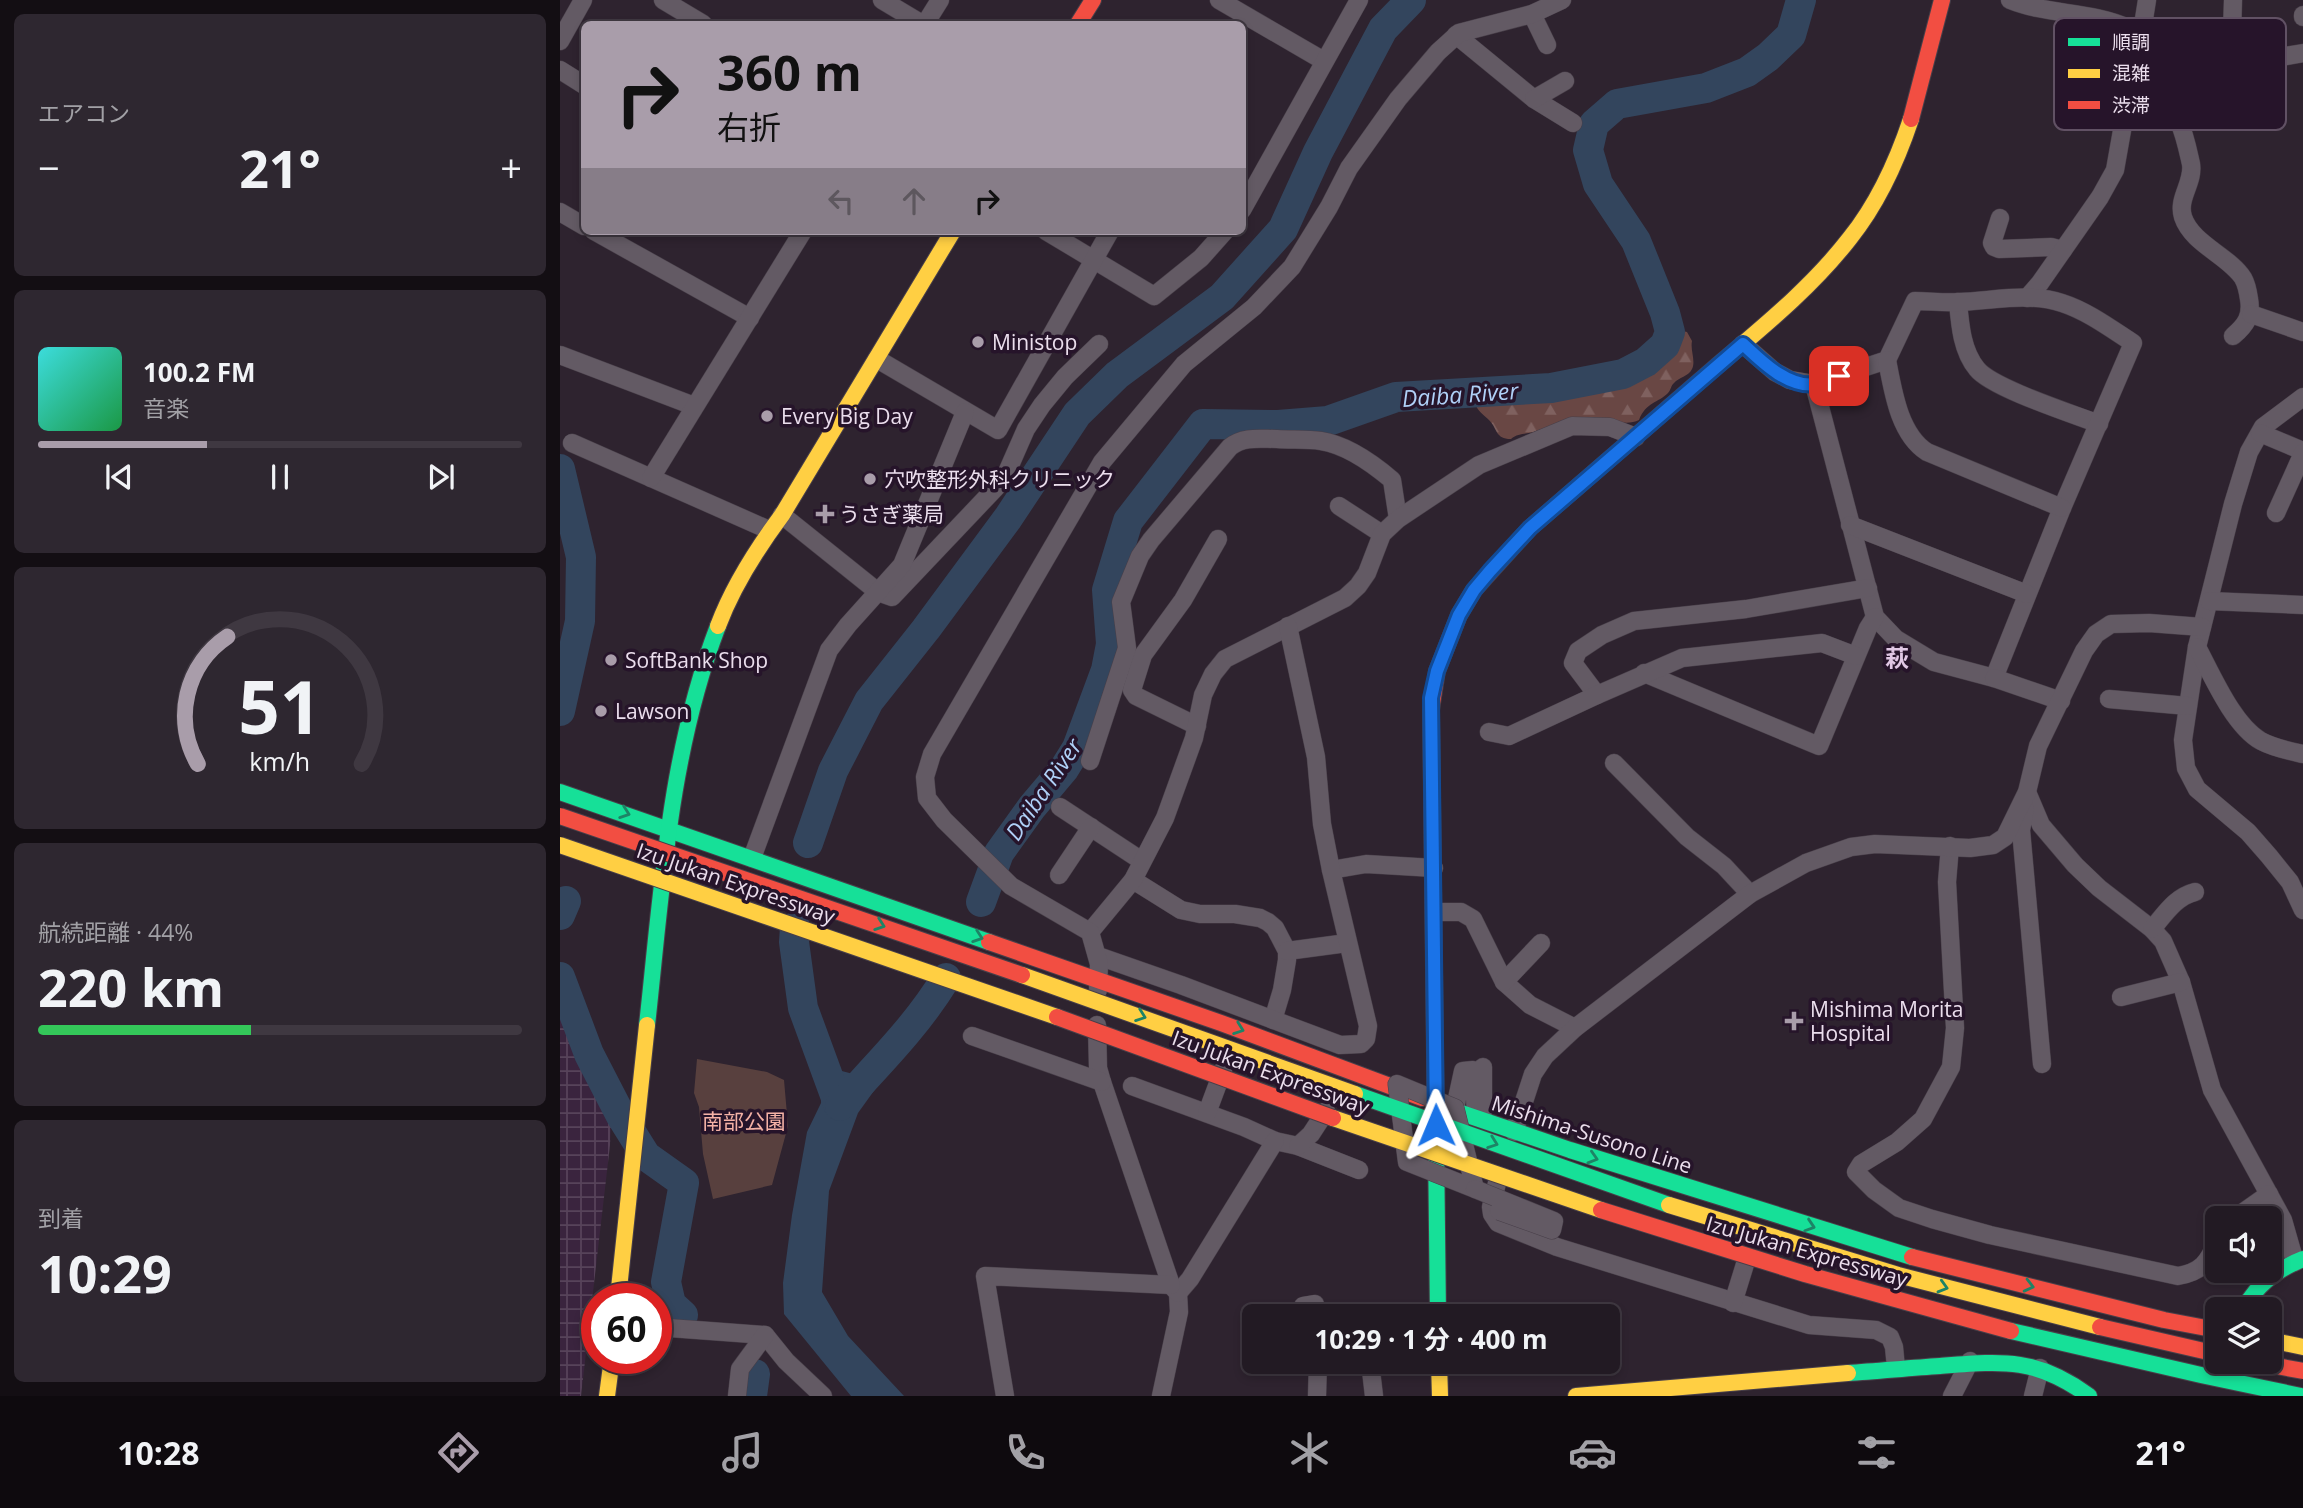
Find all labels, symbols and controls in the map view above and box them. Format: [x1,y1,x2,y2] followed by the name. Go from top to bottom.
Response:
[2054,18,2286,130] legend
[2112,29,2150,55] text: 順調
[717,39,862,105] text: 360 m
[602,49,693,140] icon: right
[2112,60,2150,86] text: 混雑
[2112,92,2150,118] text: 渋滞
[38,97,130,129] text: エアコン
[717,105,781,148] text: 右折
[239,132,321,203] text: 21°
[38,141,60,193] text: −
[500,141,522,193] text: +
[822,182,860,220] icon: left
[895,182,933,220] icon: ahead
[968,182,1006,220] icon: right
[992,328,1077,356] place label: Ministop
[970,334,986,350] marker: Ministop
[1809,346,1869,406] pin
[143,354,255,390] text: 100.2 FM
[1820,357,1858,395] icon: arrive
[1401,374,1520,414] water label: Daiba River
[143,392,189,424] text: 音楽
[781,402,913,430] place label: Every Big Day
[759,408,775,424] marker: Every Big Day
[100,458,138,496] icon: previous
[261,458,299,496] icon: pause
[422,458,460,496] icon: next
[884,465,1115,493] place label: 穴吹整形外科クリニック
[862,471,878,487] marker: 穴吹整形外科クリニック
[839,500,944,528] place label: うさぎ薬局
[817,506,833,522] marker: うさぎ薬局
[1885,641,1909,674] district label: 萩
[625,646,768,674] place label: SoftBank Shop
[603,652,619,668] marker: SoftBank Shop
[238,656,322,755] text: 51
[615,697,689,725] place label: Lawson
[593,703,609,719] marker: Lawson
[997,731,1089,846] water label: Daiba River
[250,744,310,778] text: km/h
[618,805,630,819] one-way arrow
[633,836,839,930] street label: Izu Jukan Expressway
[38,916,193,948] text: 航続距離 · 44%
[873,917,885,931] one-way arrow
[971,929,983,943] one-way arrow
[38,951,224,1022] text: 220 km
[1810,995,1964,1047] place label: Mishima Morita Hospital
[1134,1008,1146,1022] one-way arrow
[1784,1011,1804,1031] marker: Mishima Morita Hospital
[1232,1021,1244,1035] one-way arrow
[1168,1023,1374,1121] street label: Izu Jukan Expressway
[1399,1088,1473,1162] position arrow
[1488,1088,1696,1180] street label: Mishima-Susono Line
[702,1107,786,1135] park label: 南部公園
[1487,1135,1499,1149] one-way arrow
[1586,1149,1598,1164] one-way arrow
[38,1202,84,1234] text: 到着
[2205,1206,2282,1374] map controls
[2205,1206,2282,1283] button: sound
[1703,1209,1911,1293] street label: Izu Jukan Expressway
[1803,1218,1815,1232] one-way arrow
[38,1237,172,1308] text: 10:29
[2023,1278,2035,1292] one-way arrow
[1937,1279,1949,1294] one-way arrow
[581,1283,672,1374] speed limit sign: 60
[2205,1297,2282,1374] button: layers
[1314,1321,1548,1357] text: 10:29 · 1 分 · 400 m
[434,1428,483,1477] icon: directions
[718,1428,767,1477] icon: music
[1001,1428,1050,1477] icon: phone
[1285,1428,1334,1477] icon: climate
[1568,1428,1617,1477] icon: car
[1852,1428,1901,1477] icon: filters
[117,1431,200,1474] text: 10:28
[2135,1431,2186,1474] text: 21°

